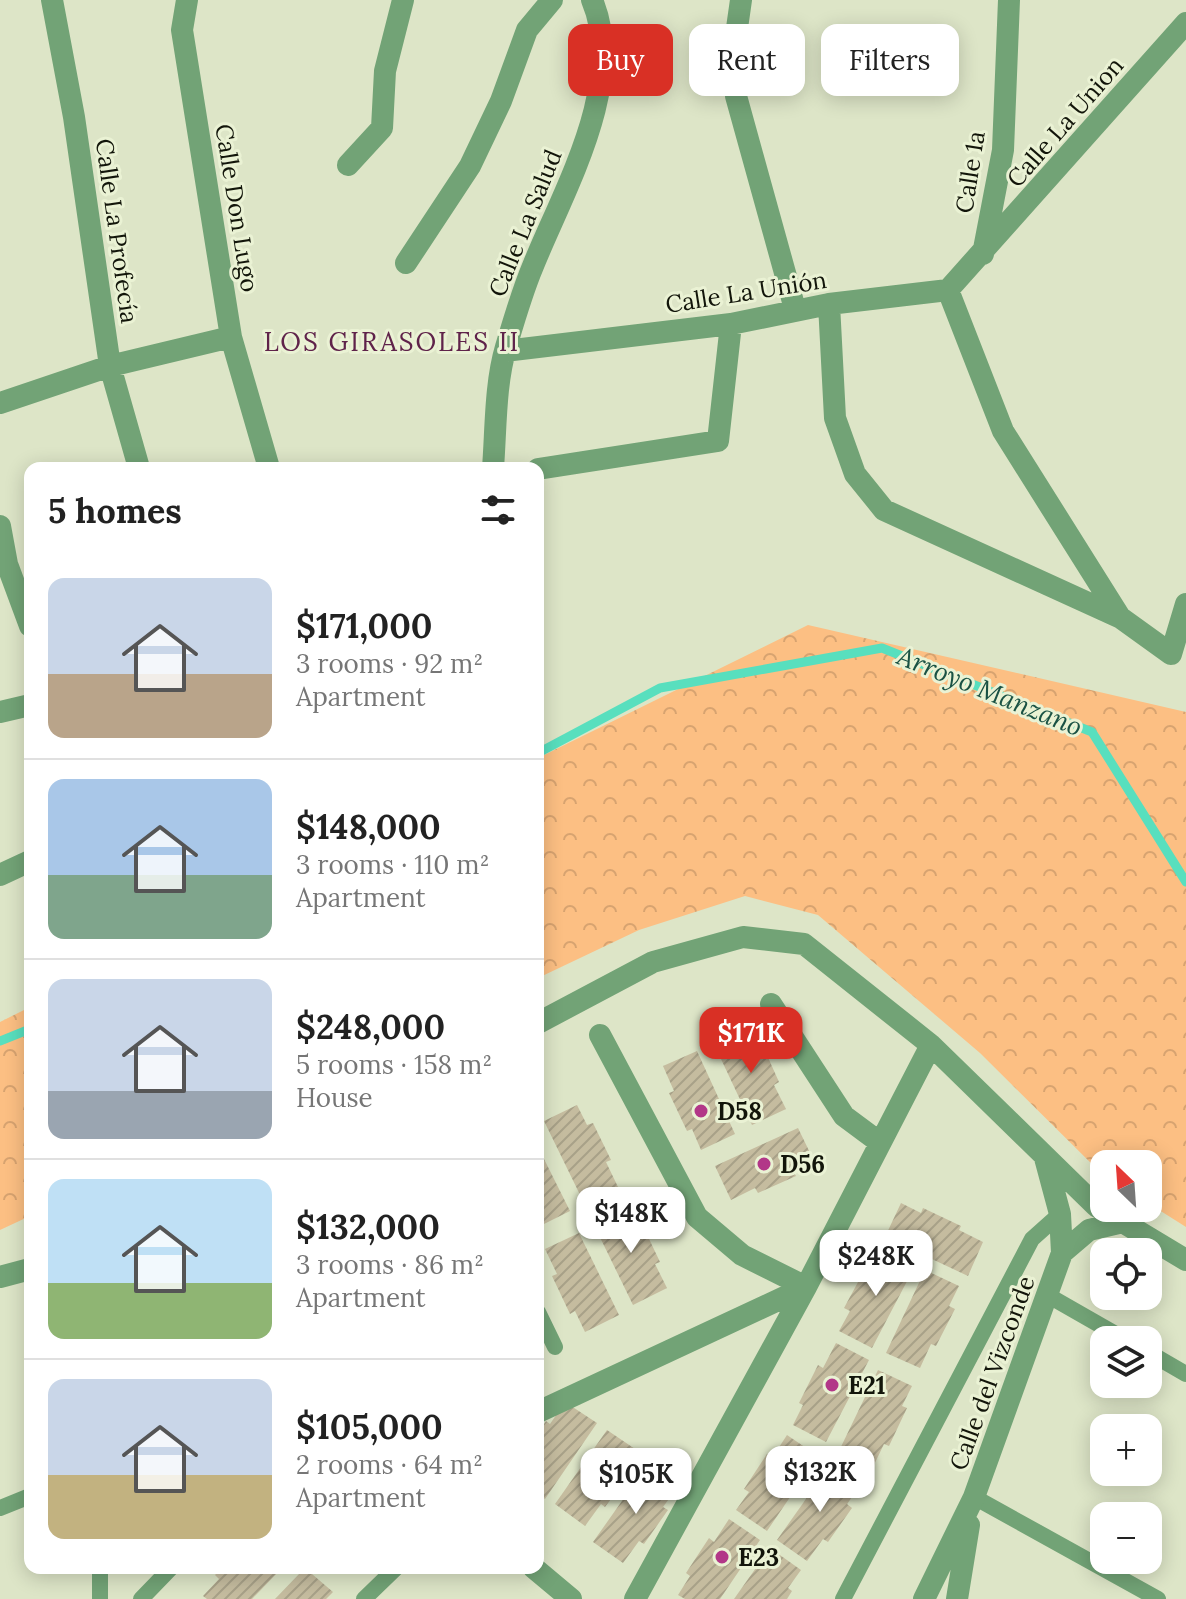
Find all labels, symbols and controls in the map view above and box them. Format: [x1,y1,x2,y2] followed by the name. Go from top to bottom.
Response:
[568,24,673,96] chip: Buy
[689,24,805,96] chip: Rent
[821,24,959,96] chip: Filters
[1000,50,1130,194] street label: Calle La Union
[208,122,266,294] street label: Calle Don Lugo
[948,129,992,215] street label: Calle 1a
[89,137,145,325] street label: Calle La Profecía
[481,145,569,301] street label: Calle La Salud
[663,264,829,320] street label: Calle La Unión
[264,325,520,358] district label: LOS GIRASOLES II
[476,488,520,532] icon: filters
[48,489,182,532] text: 5 homes
[296,604,432,647] text: $171,000
[112,610,208,706] icon: home
[892,638,1087,743] water label: Arroyo Manzano
[296,647,483,680] text: 3 rooms · 92 m²
[296,680,426,713] text: Apartment
[296,805,441,848] text: $148,000
[112,811,208,907] icon: home
[296,848,489,881] text: 3 rooms · 110 m²
[296,881,426,914] text: Apartment
[296,1005,445,1048] text: $248,000
[695,1007,807,1075] pin: $171K
[112,1011,208,1107] icon: home
[717,1016,785,1049] text: $171K
[296,1048,492,1081] text: 5 rooms · 158 m²
[296,1081,373,1114] text: House
[717,1096,762,1127] place label: D58
[692,1102,710,1120] marker: D58
[780,1149,825,1180] place label: D56
[1090,1150,1162,1222] north arrow
[1090,1150,1162,1574] map controls
[755,1155,773,1173] marker: D56
[575,1187,687,1255] pin: $148K
[594,1196,668,1229] text: $148K
[296,1205,440,1248] text: $132,000
[112,1211,208,1307] icon: home
[820,1230,932,1298] pin: $248K
[1090,1238,1162,1310] button: locate
[838,1239,914,1272] text: $248K
[296,1248,484,1281] text: 3 rooms · 86 m²
[942,1272,1042,1474] street label: Calle del Vizconde
[296,1281,426,1314] text: Apartment
[1090,1326,1162,1398] button: layers
[848,1370,886,1401] place label: E21
[823,1376,841,1394] marker: E21
[296,1405,443,1448] text: $105,000
[112,1411,208,1507] icon: home
[1090,1414,1162,1486] button: +
[764,1446,876,1514] pin: $132K
[296,1448,483,1481] text: 2 rooms · 64 m²
[580,1448,692,1516] pin: $105K
[784,1455,856,1488] text: $132K
[599,1457,673,1490] text: $105K
[296,1481,426,1514] text: Apartment
[1090,1502,1162,1574] button: −
[738,1542,779,1573] place label: E23
[713,1548,731,1566] marker: E23

